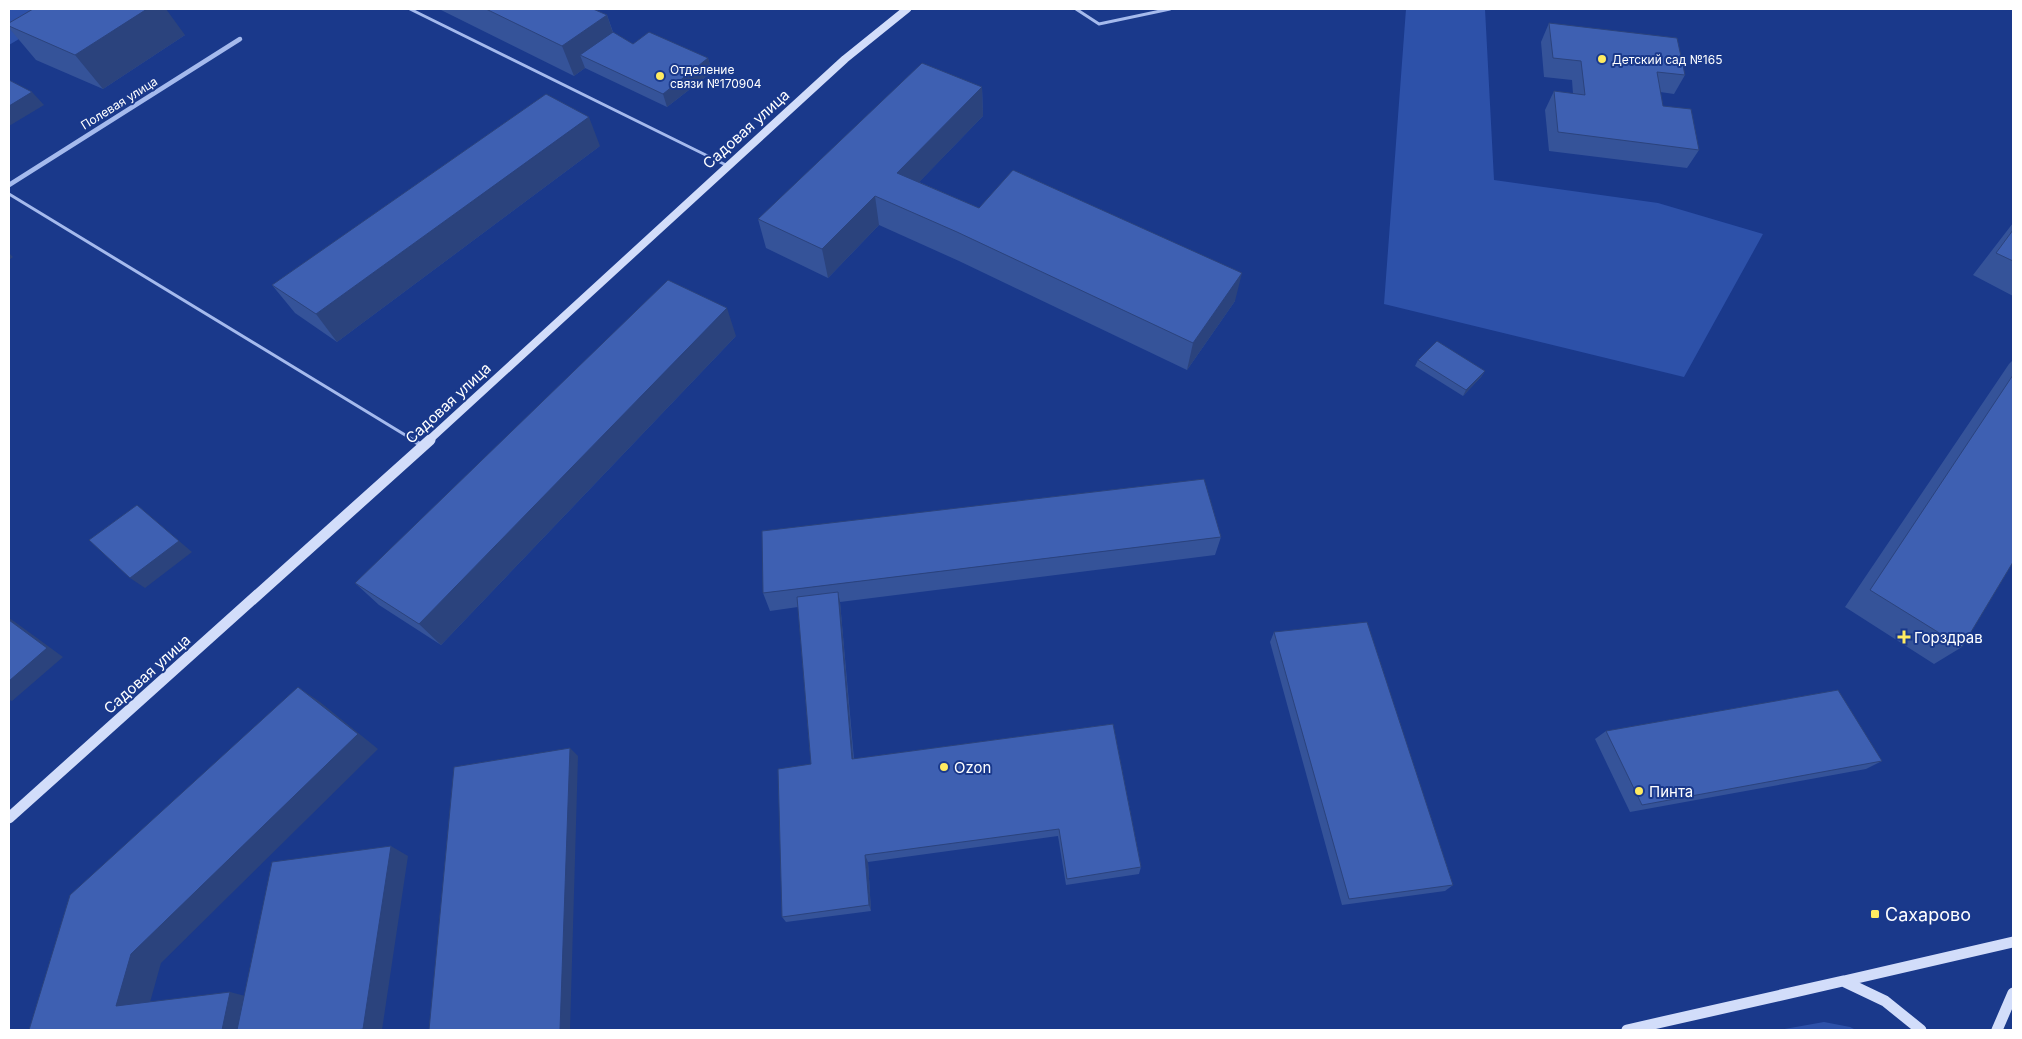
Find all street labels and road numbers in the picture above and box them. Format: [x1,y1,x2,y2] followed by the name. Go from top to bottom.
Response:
[78,73,160,133] street label: Полевая улица
[699,85,793,173] street label: Садовая улица
[401,359,495,447] street label: Садовая улица
[100,630,194,718] street label: Садовая улица

